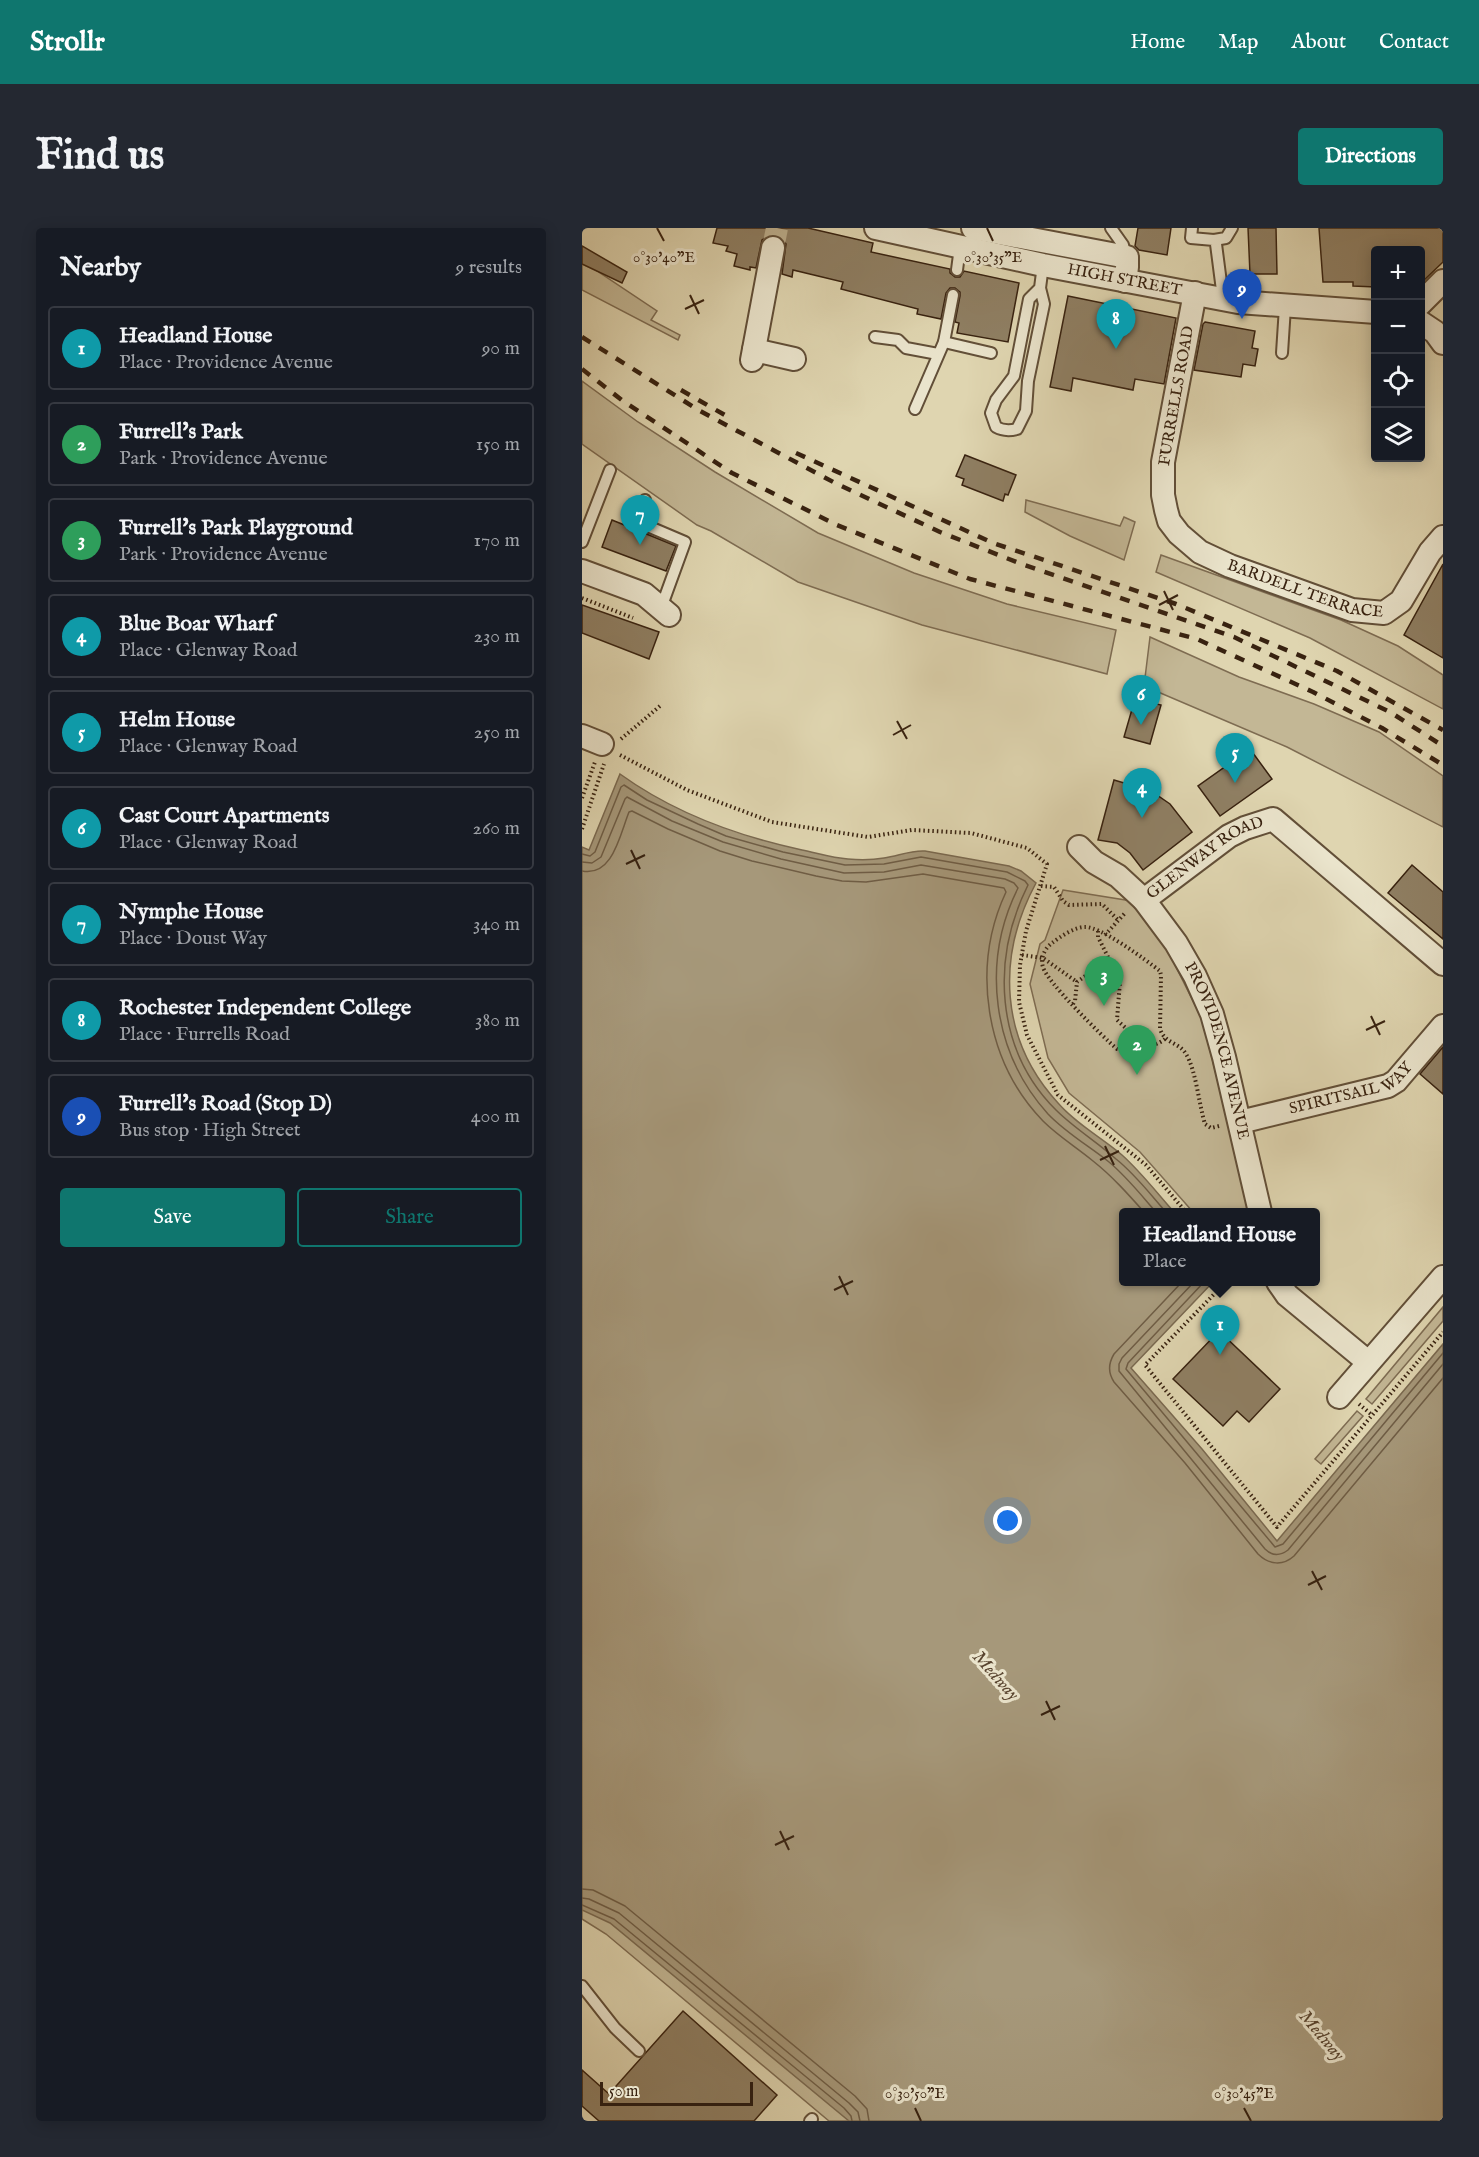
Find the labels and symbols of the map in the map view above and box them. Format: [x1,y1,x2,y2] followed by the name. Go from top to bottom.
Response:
[633,248,695,267] text: 0°30'40"E
[964,248,1022,267] text: 0°30'35"E
[1066,260,1184,301] street label: HIGH STREET
[1222,270,1262,319] pin: 9
[1096,300,1136,349] pin: 8
[1155,324,1199,468] street label: FURRELLS ROAD
[620,496,660,545] pin: 7
[1224,556,1384,623] street label: BARDELL TERRACE
[1122,676,1160,725] pin: 6
[1216,734,1254,783] pin: 5
[1122,768,1162,818] pin: 4
[1143,813,1266,904] street label: GLENWAY ROAD
[1084,956,1124,1006] pin: 3
[1179,959,1253,1142] street label: PROVIDENCE AVENUE
[1118,1026,1156,1075] pin: 2
[1287,1058,1418,1120] street label: SPIRITSAIL WAY
[1200,1306,1240,1355] pin: 1
[993,1506,1022,1535] your location
[967,1646,1023,1706] water label: Medway
[1293,2006,1349,2066] water label: Medway
[600,2079,753,2106] scale bar
[885,2084,945,2103] text: 0°30'50"E
[1214,2084,1274,2103] text: 0°30'45"E

